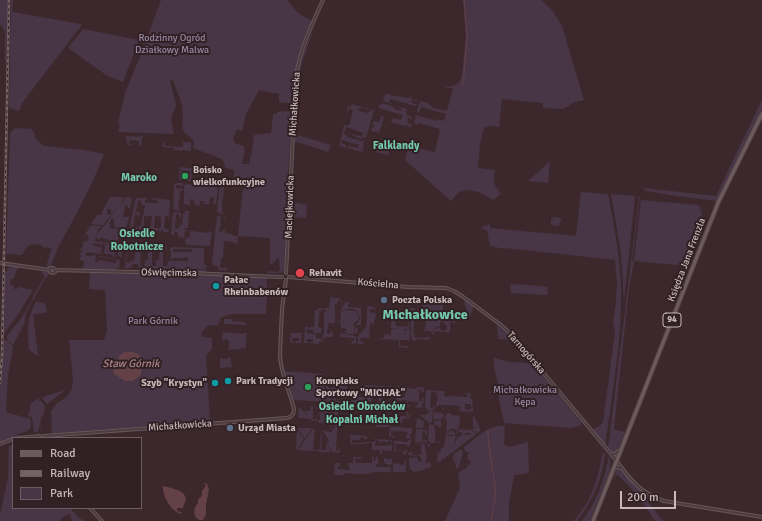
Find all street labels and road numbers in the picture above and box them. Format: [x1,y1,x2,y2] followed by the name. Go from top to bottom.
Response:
[287,72,303,136] street label: Michałkowicka
[283,175,297,239] street label: Maciejkowicka
[666,217,708,303] street label: Księdza Jana Frenzla
[141,267,197,279] street label: Oświęcimska
[357,276,399,292] street label: Kościelna
[663,313,681,327] road number: 94
[504,329,548,377] street label: Tarnogórska
[148,418,212,434] street label: Michałkowicka

